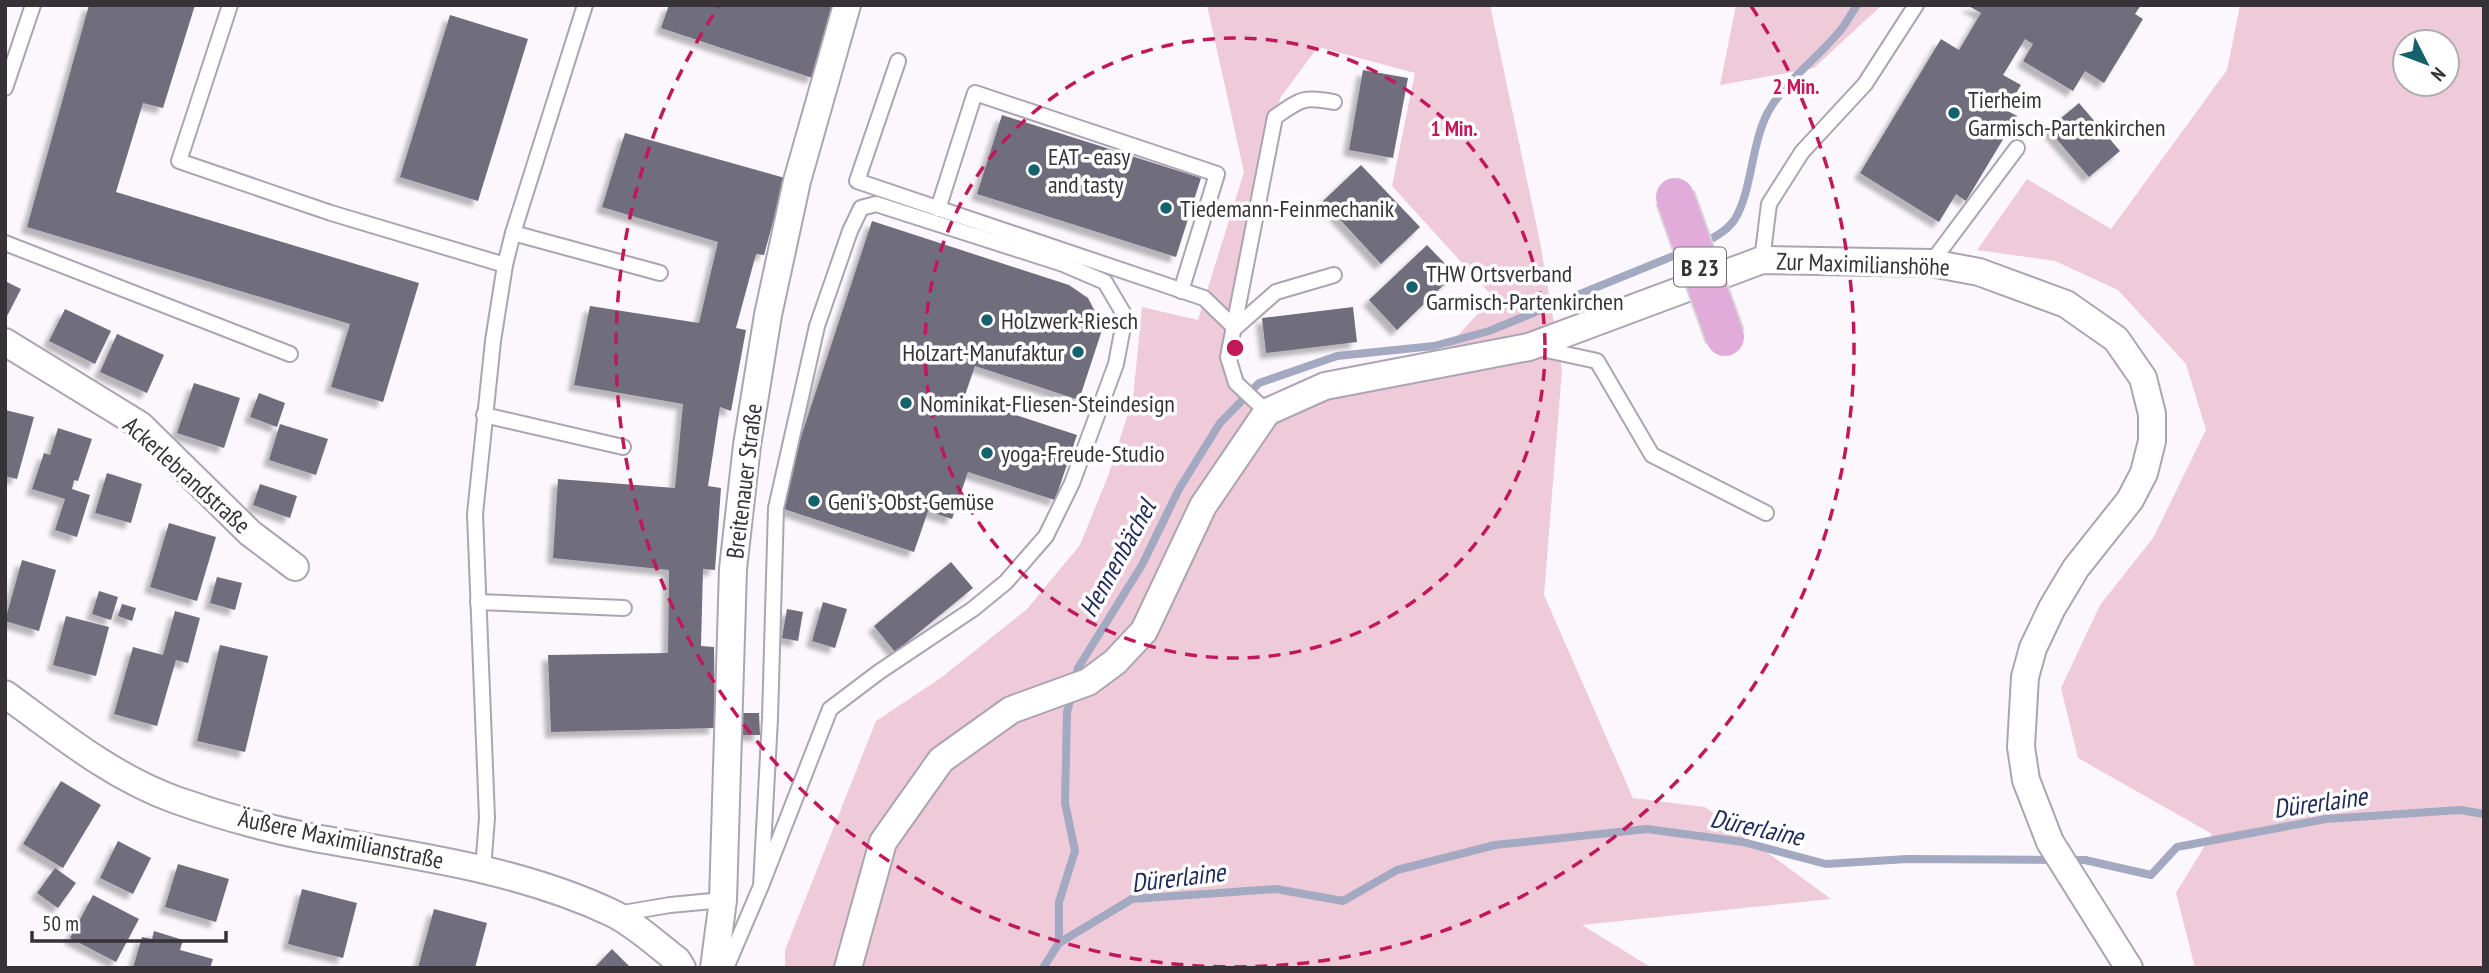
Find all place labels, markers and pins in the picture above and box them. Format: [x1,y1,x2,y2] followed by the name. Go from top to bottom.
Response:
[1968,84,2165,143] place label: Tierheim Garmisch-Partenkirchen
[1946,105,1962,121] marker: Tierheim Garmisch-Partenkirchen
[1048,141,1130,200] place label: EAT - easy and tasty
[1026,162,1042,178] marker: EAT - easy and tasty
[1180,193,1395,224] place label: Tiedemann-Feinmechanik
[1158,200,1174,216] marker: Tiedemann-Feinmechanik
[1426,258,1623,317] place label: THW Ortsverband Garmisch-Partenkirchen
[1404,279,1420,295] marker: THW Ortsverband Garmisch-Partenkirchen
[1001,305,1138,336] place label: Holzwerk-Riesch
[979,312,995,328] marker: Holzwerk-Riesch
[1223,336,1247,360] centre of rings
[902,337,1064,368] place label: Holzart-Manufaktur
[1070,344,1086,360] marker: Holzart-Manufaktur
[920,388,1175,419] place label: Nominikat-Fliesen-Steindesign
[898,395,914,411] marker: Nominikat-Fliesen-Steindesign
[1001,438,1165,469] place label: yoga-Freude-Studio
[979,445,995,461] marker: yoga-Freude-Studio
[828,486,994,517] place label: Geni's-Obst-Gemüse
[806,493,822,509] marker: Geni's-Obst-Gemüse

